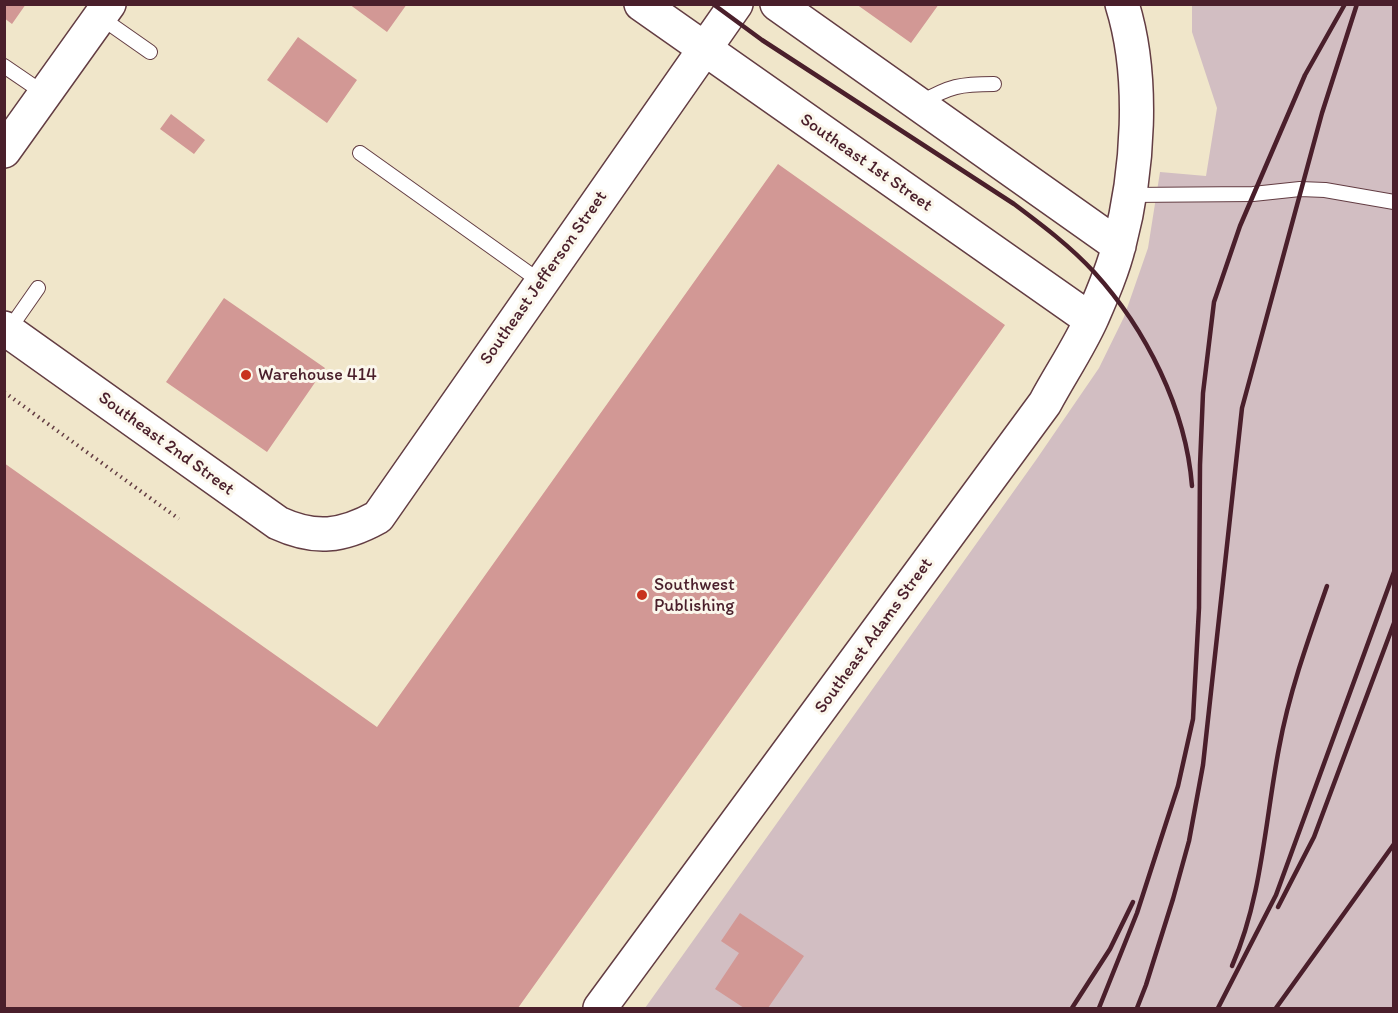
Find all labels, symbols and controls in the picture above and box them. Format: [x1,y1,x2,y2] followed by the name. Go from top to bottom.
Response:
[796,109,936,217] street label: Southeast 1st Street
[476,187,612,369] street label: Southeast Jefferson Street
[258,364,377,386] place label: Warehouse 414
[239,368,253,382] marker: Warehouse 414
[94,387,238,501] street label: Southeast 2nd Street
[810,554,938,718] street label: Southeast Adams Street
[654,574,735,616] place label: Southwest Publishing
[635,588,649,602] marker: Southwest Publishing

